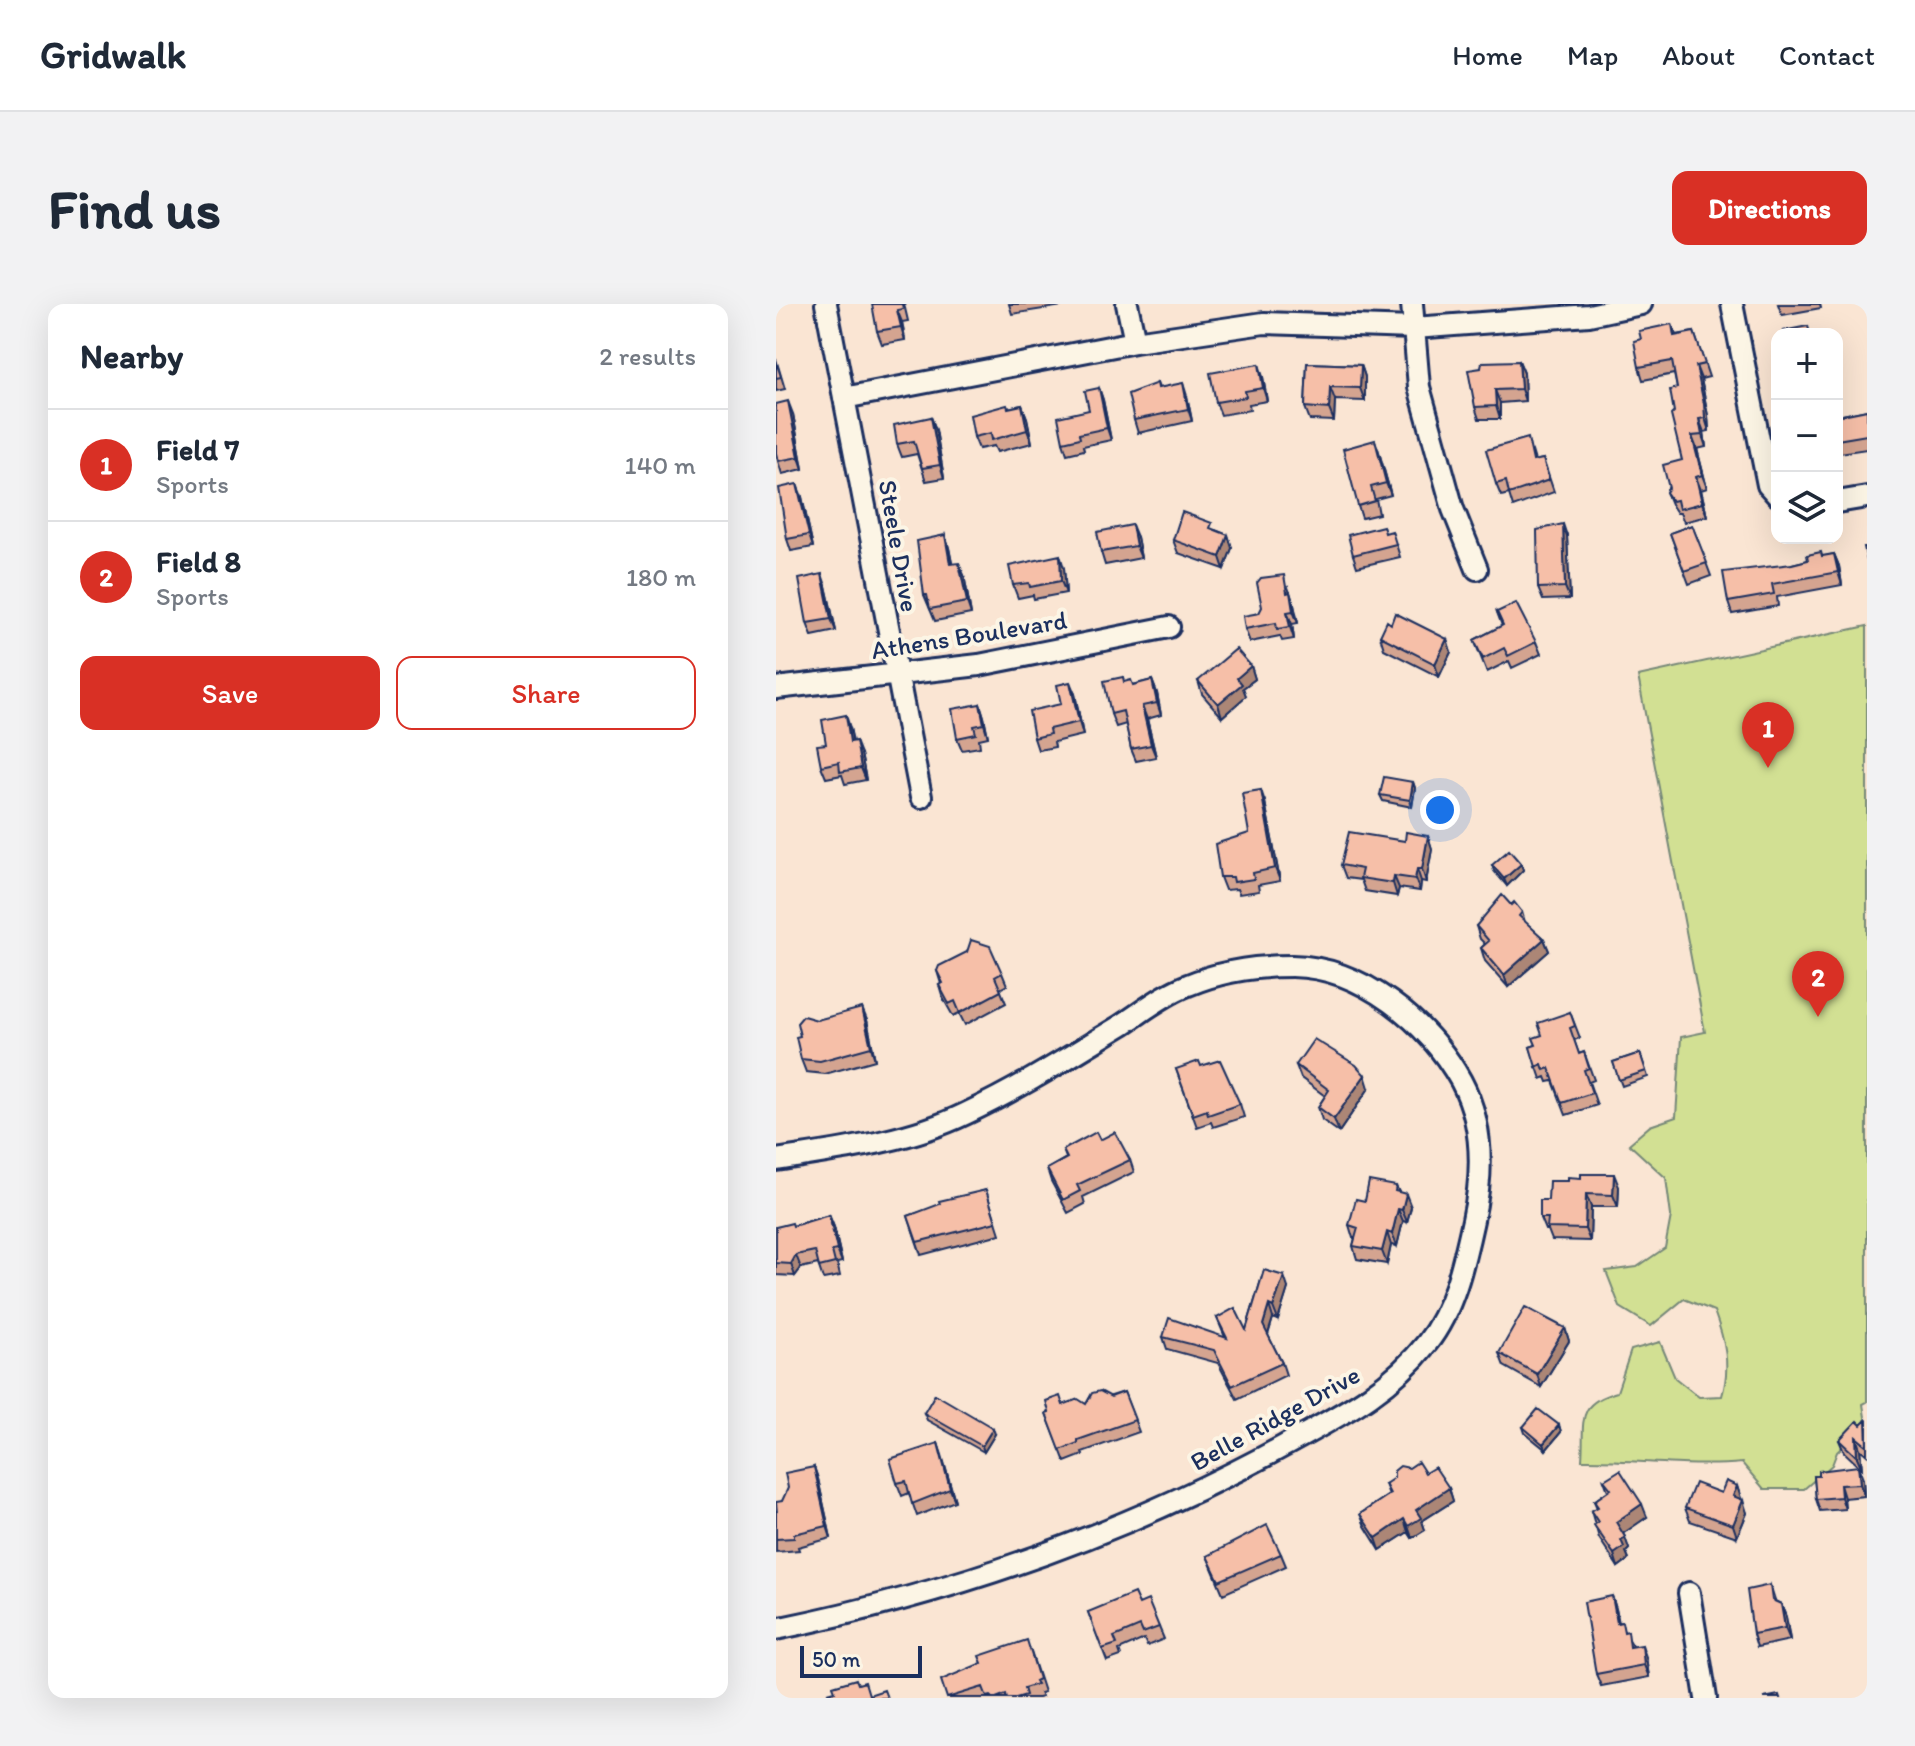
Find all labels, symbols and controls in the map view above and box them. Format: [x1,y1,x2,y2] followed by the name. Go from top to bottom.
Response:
[40,32,186,78] text: Gridwalk
[1452,38,1523,72] text: Home
[1567,38,1618,72] text: Map
[1662,38,1735,72] text: About
[1779,38,1875,72] text: Contact
[1672,171,1867,245] button: Directions
[48,175,221,242] text: Find us
[1771,328,1843,544] map controls
[1771,328,1843,400] button: +
[80,336,183,377] text: Nearby
[599,340,696,372] text: 2 results
[1771,400,1843,472] button: −
[156,431,240,468] text: Field 7
[100,449,112,481] text: 1
[625,449,696,481] text: 140 m
[156,468,229,500] text: Sports
[1771,472,1843,544] button: layers
[872,478,926,614] street label: Steele Drive
[156,543,241,580] text: Field 8
[99,561,113,593] text: 2
[626,561,696,593] text: 180 m
[156,580,229,612] text: Sports
[869,604,1069,666] street label: Athens Boulevard
[80,656,380,730] button: Save
[396,656,696,730] button: Share
[1742,702,1794,768] pin: 1
[1420,790,1460,830] your location
[1792,951,1844,1017] pin: 2
[1185,1358,1365,1478] street label: Belle Ridge Drive
[800,1642,922,1678] scale bar
[812,1646,861,1673] text: 50 m

